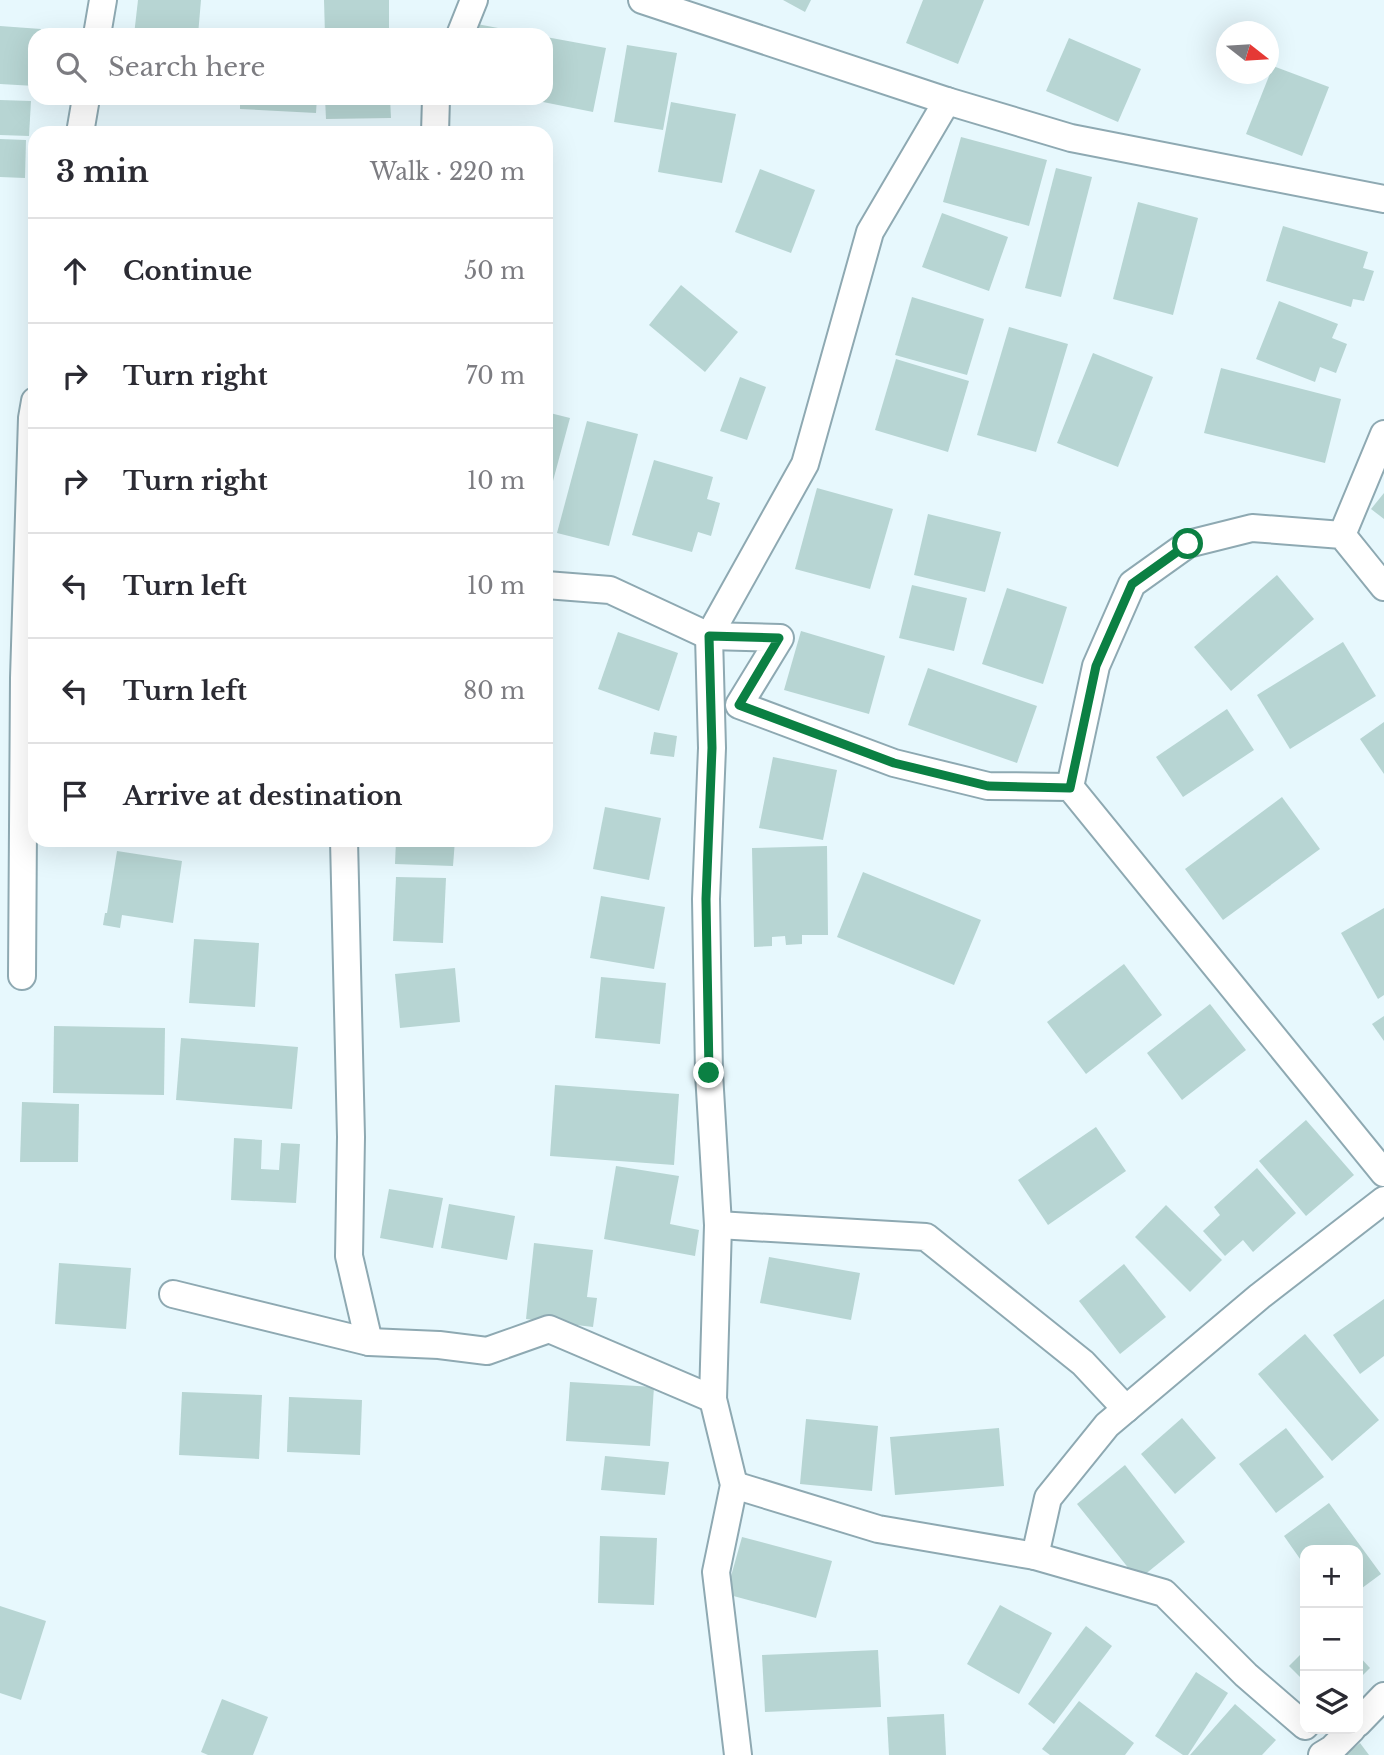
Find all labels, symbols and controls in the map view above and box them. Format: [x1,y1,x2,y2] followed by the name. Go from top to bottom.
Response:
[1216,21,1279,84] north arrow
[28,28,553,105] search box
[52,48,90,86] icon: search
[108,51,265,83] text: Search here
[56,153,149,190] text: 3 min
[370,158,525,186] text: Walk · 220 m
[56,252,94,290] icon: ahead
[123,255,252,287] text: Continue
[464,257,525,285] text: 50 m
[56,357,94,395] icon: right
[123,360,268,392] text: Turn right
[466,362,525,390] text: 70 m
[56,462,94,500] icon: right
[123,465,268,497] text: Turn right
[467,467,525,495] text: 10 m
[1172,528,1203,559] route start
[56,567,94,605] icon: left
[123,570,247,602] text: Turn left
[467,572,525,600] text: 10 m
[56,672,94,710] icon: left
[123,675,247,707] text: Turn left
[463,677,525,705] text: 80 m
[56,777,94,815] icon: arrive
[123,780,403,812] text: Arrive at destination
[693,1057,724,1088] route end
[1300,1545,1363,1734] map controls
[1300,1545,1363,1608] button: +
[1300,1608,1363,1671] button: −
[1300,1671,1363,1734] button: layers

